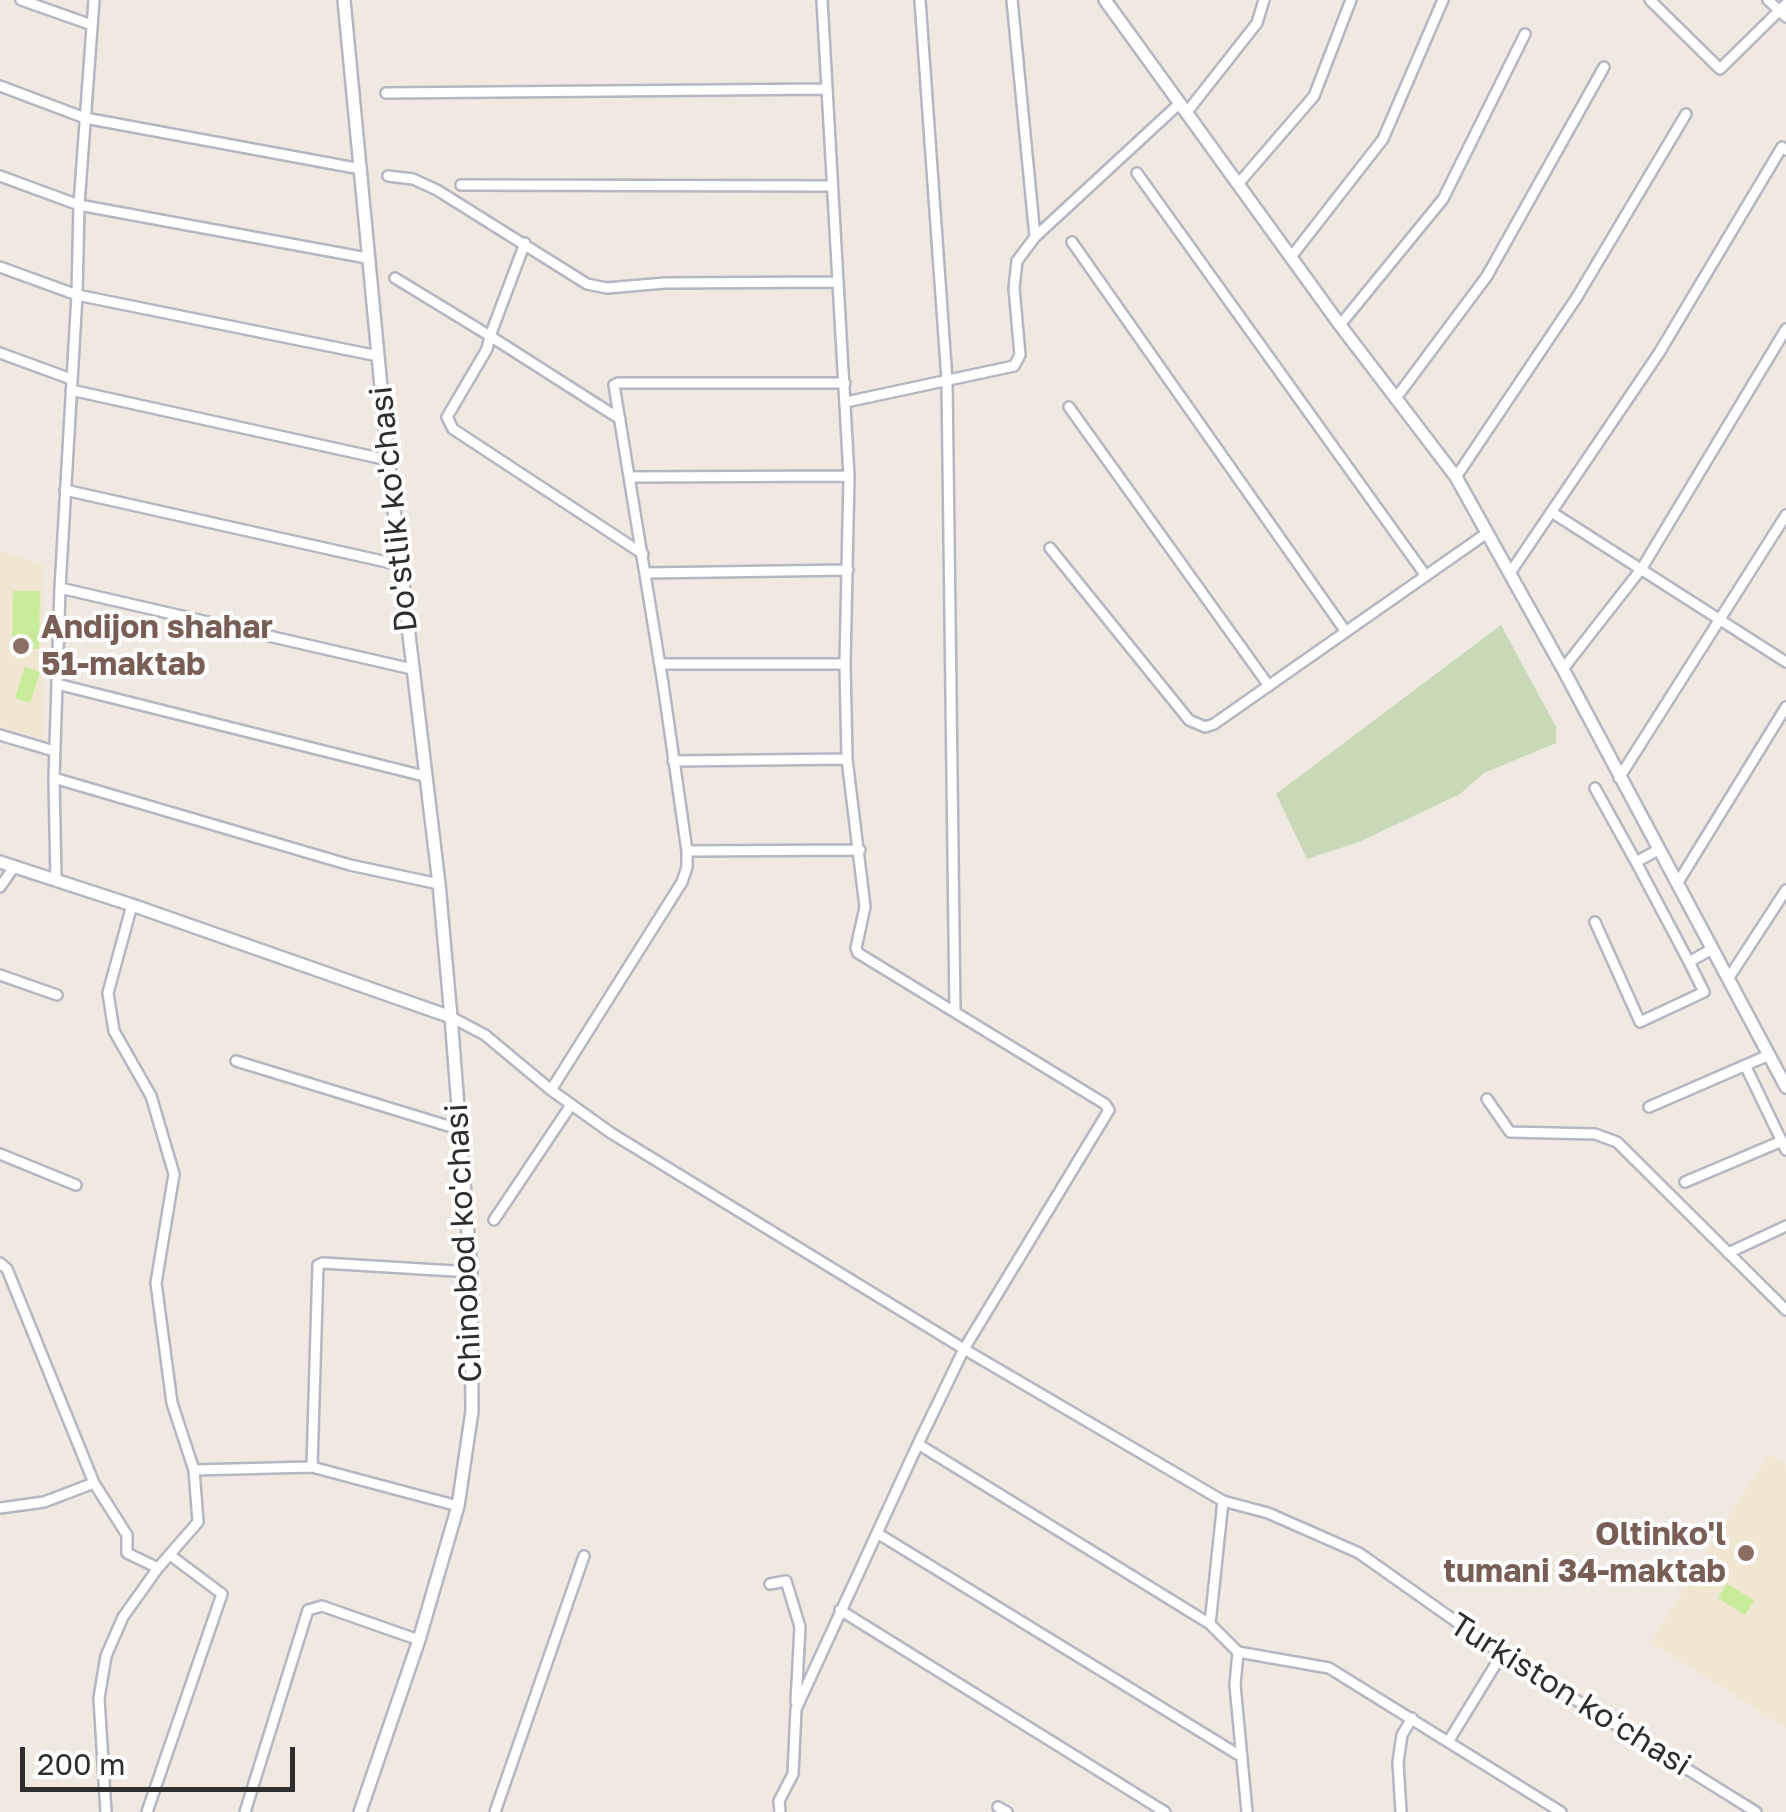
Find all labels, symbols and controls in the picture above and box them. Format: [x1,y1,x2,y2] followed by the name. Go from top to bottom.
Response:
[362,384,426,634] street label: Do'stlik ko'chasi
[41,609,273,684] place label: Andijon shahar 51-maktab
[10,635,32,657] marker: Andijon shahar 51-maktab
[438,1103,490,1383] street label: Chinobod ko'chasi
[1443,1516,1726,1591] place label: Oltinko'l tumani 34-maktab
[1735,1542,1757,1564] marker: Oltinko'l tumani 34-maktab
[1443,1605,1697,1785] street label: Turkiston koʻchasi
[25,1727,300,1789] scale bar
[37,1746,126,1782] text: 200 m

